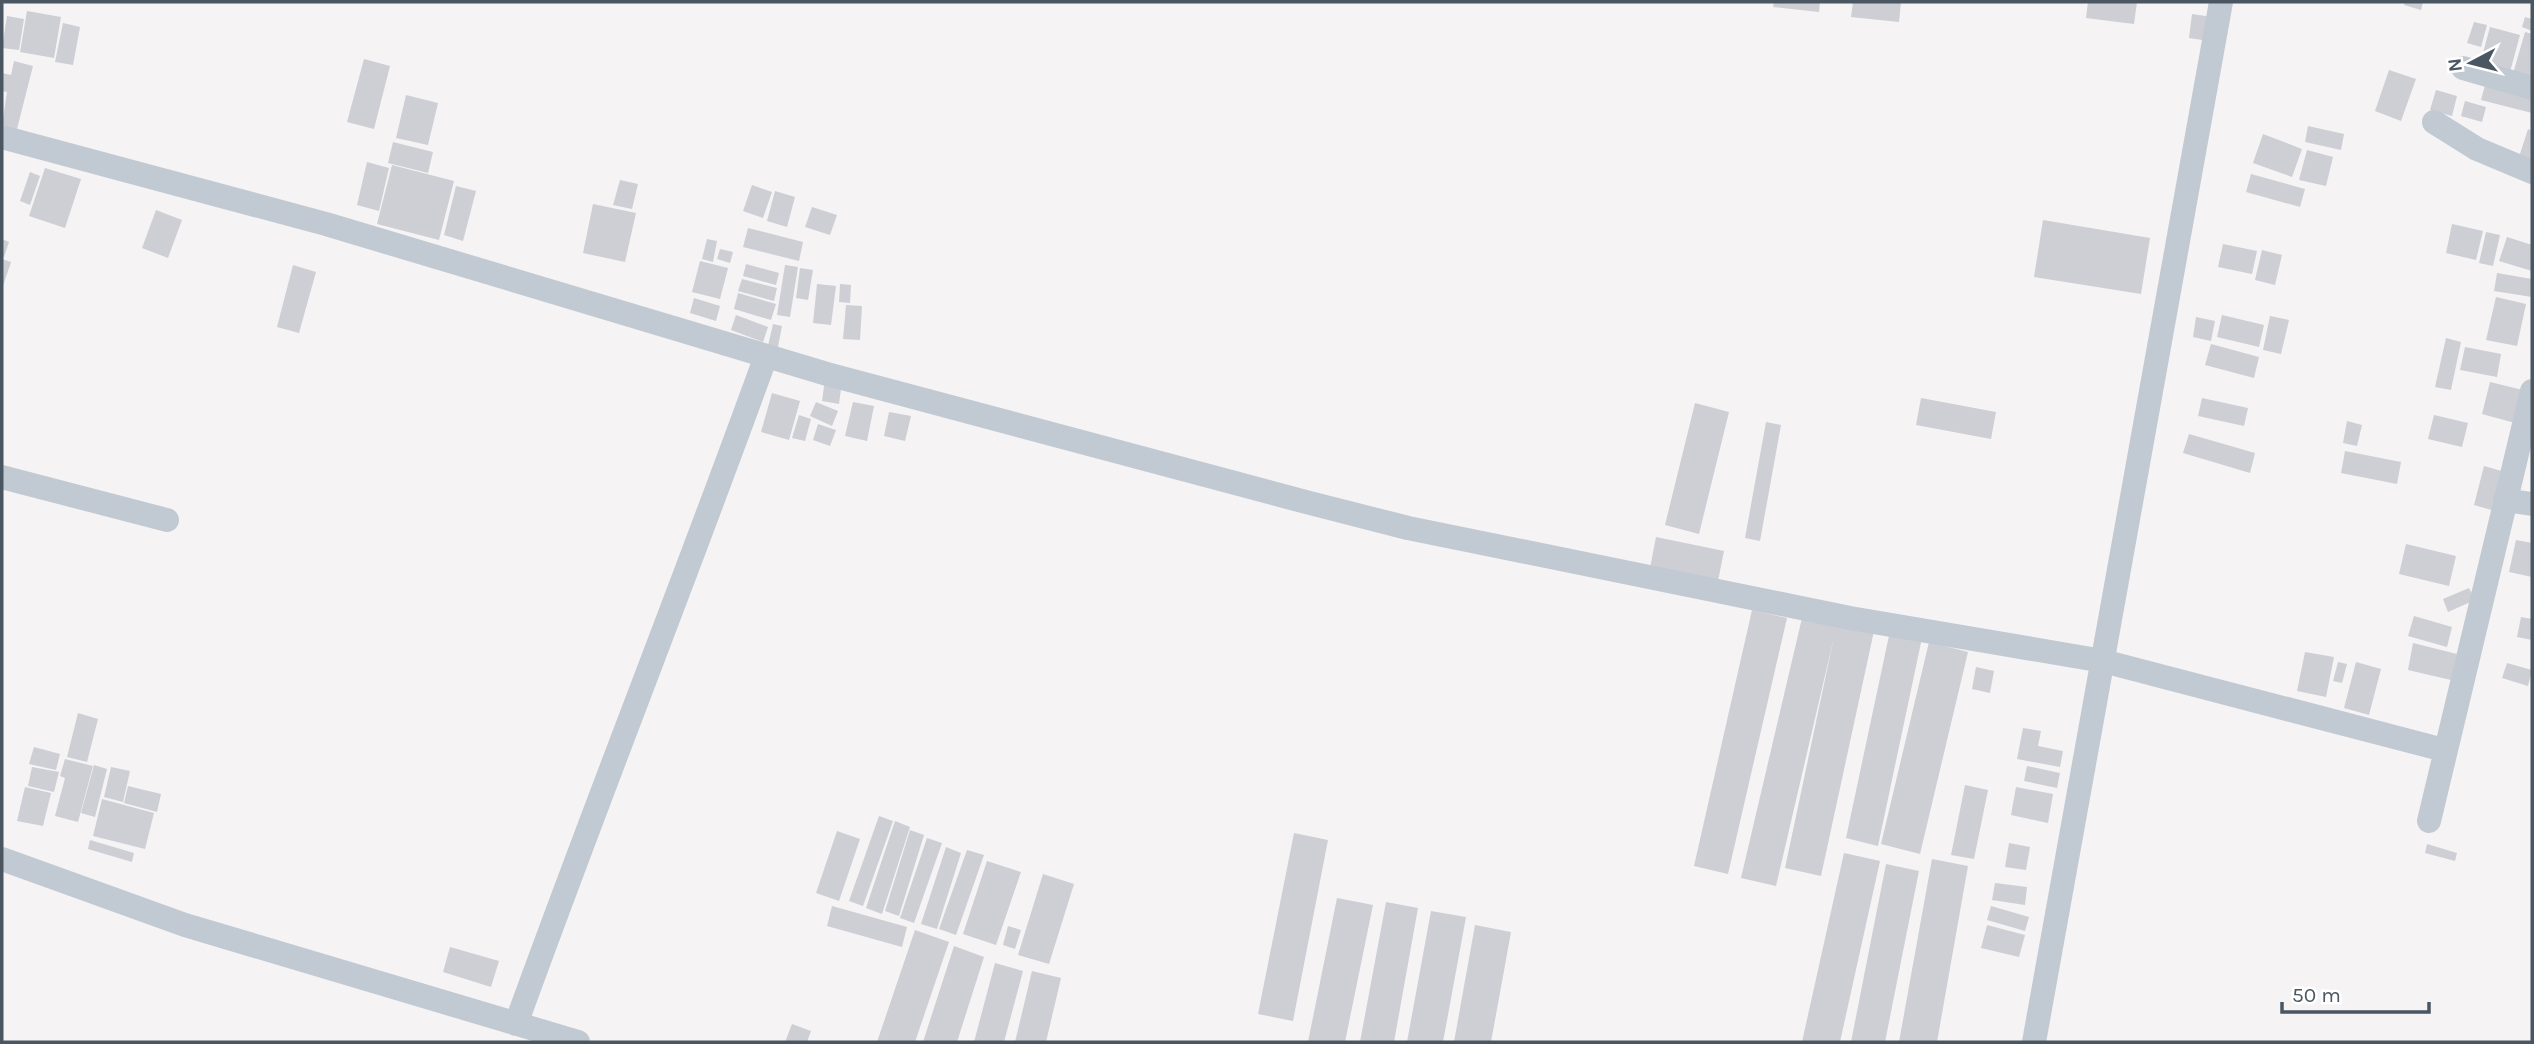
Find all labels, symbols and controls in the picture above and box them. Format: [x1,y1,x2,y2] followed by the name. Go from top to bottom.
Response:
[2436,28,2506,98] north arrow
[2443,57,2467,73] text: N
[2282,970,2429,1014] scale bar
[2292,983,2341,1007] text: 50 m

